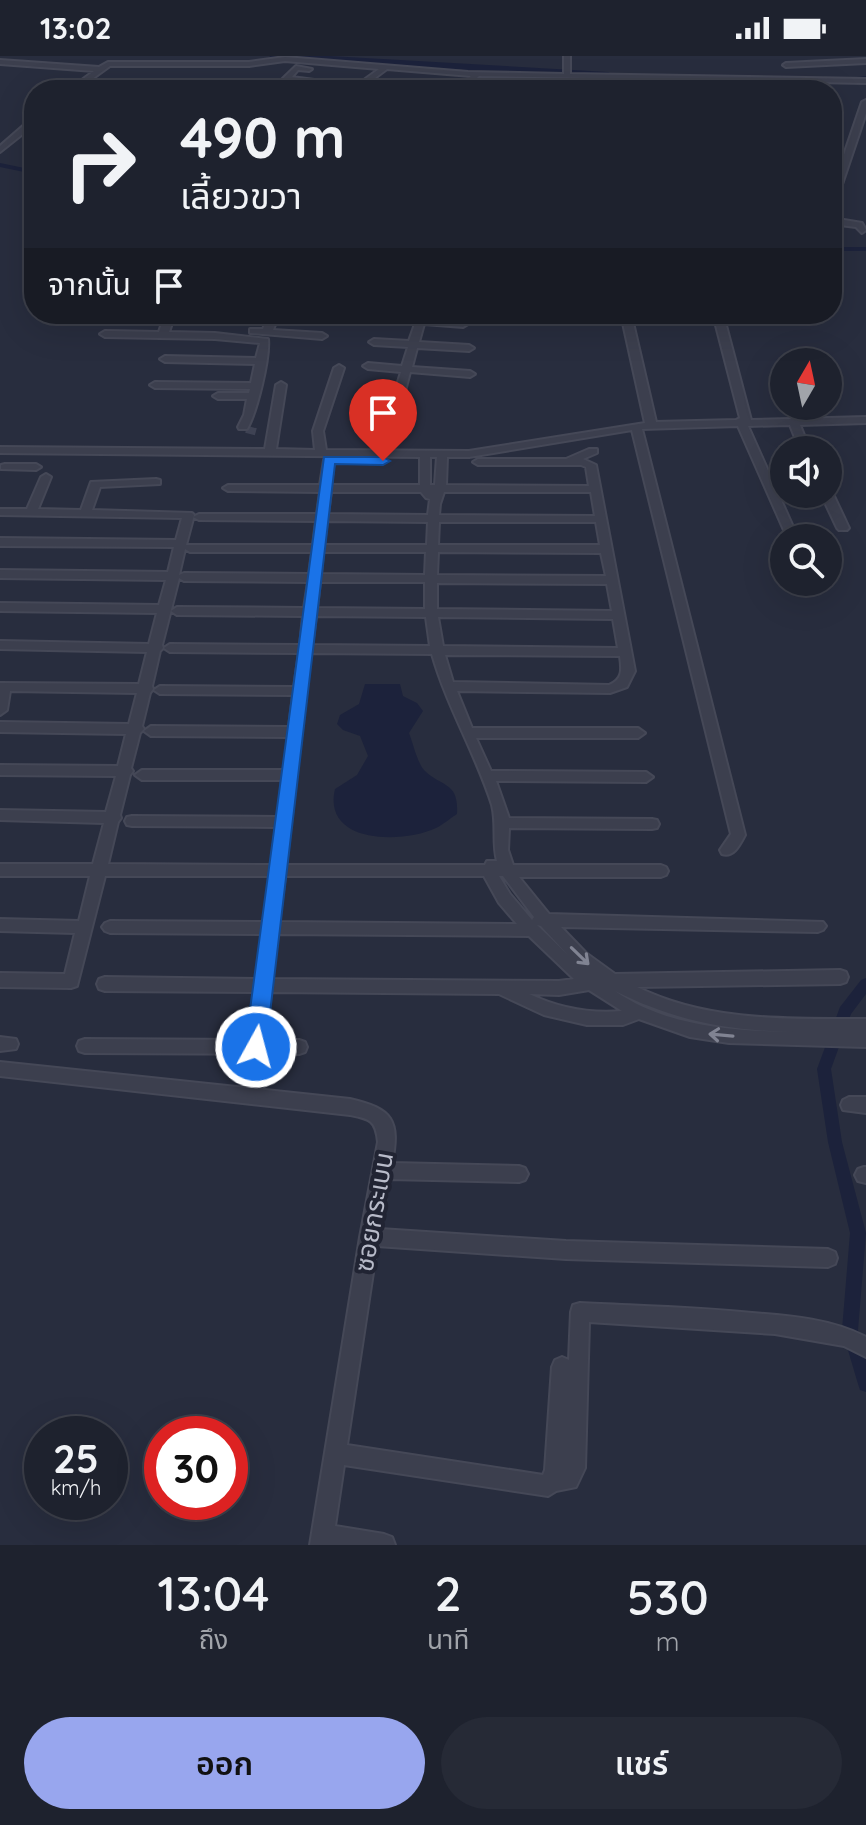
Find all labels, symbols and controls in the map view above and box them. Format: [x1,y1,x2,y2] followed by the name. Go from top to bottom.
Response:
[40,9,111,47] text: 13:02
[180,102,345,172] text: 490 m
[48,112,152,216] icon: right
[180,173,302,218] text: เลี้ยวขวา
[147,264,191,308] icon: arrive
[48,265,131,303] text: จากนั้น
[770,348,842,420] north arrow
[770,348,842,596] map controls
[349,379,417,461] pin
[361,391,405,435] icon: arrive
[770,436,842,508] button: sound
[770,524,842,596] button: search
[570,947,590,966] one-way arrow
[214,1005,298,1089] position arrow
[708,1028,735,1043] one-way arrow
[347,1149,400,1274] street label: ซอยกระเบน
[144,1416,248,1520] speed limit sign: 30
[53,1433,99,1483] text: 25
[51,1475,101,1500] text: km/h
[157,1563,270,1623] text: 13:04
[435,1563,462,1623] text: 2
[627,1567,709,1627] text: 530
[199,1623,228,1656] text: ถึง
[427,1623,469,1656] text: นาที
[656,1625,679,1658] text: m
[24,1717,425,1809] button: ออก
[441,1717,842,1809] button: แชร์

